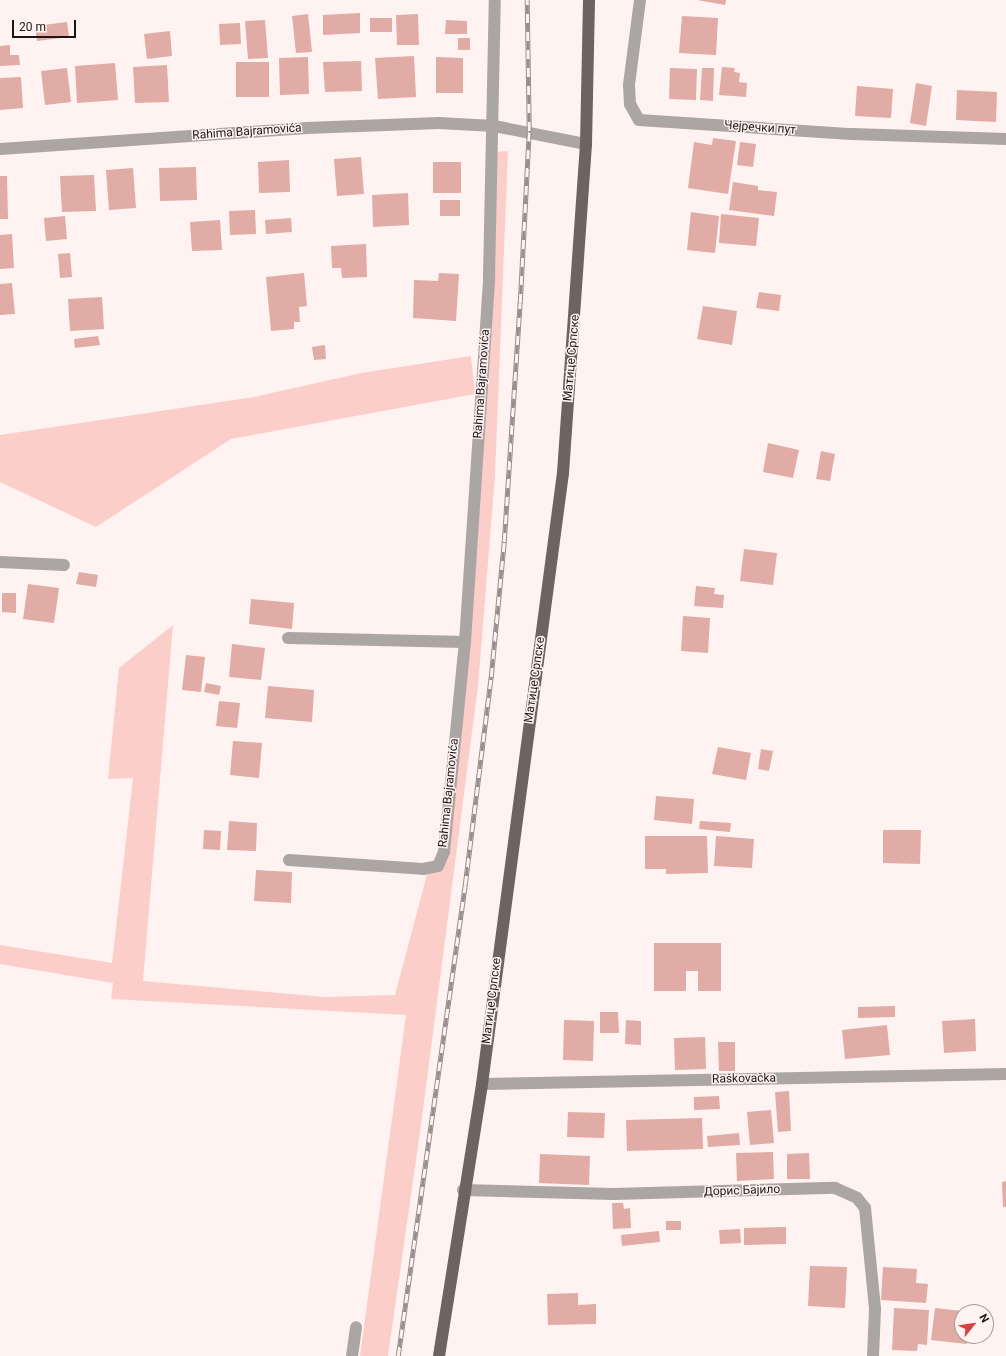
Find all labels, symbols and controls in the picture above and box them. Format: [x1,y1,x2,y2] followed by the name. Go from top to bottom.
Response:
[14,12,78,38] scale bar
[19,20,46,34] text: 20 m
[724,118,796,138] street label: Чејречки пут
[192,121,302,143] street label: Rahima Bajramovića
[561,314,583,402] street label: Матице Српске
[471,329,493,439] street label: Rahima Bajramovića
[522,636,548,724] street label: Матице Српске
[436,738,462,848] street label: Rahima Bajramovića
[480,957,504,1045] street label: Матице Српске
[712,1071,776,1087] street label: Raškovačka
[704,1182,780,1200] street label: Дорис Бајило
[954,1304,994,1344] north arrow
[976,1312,992,1325] text: N

